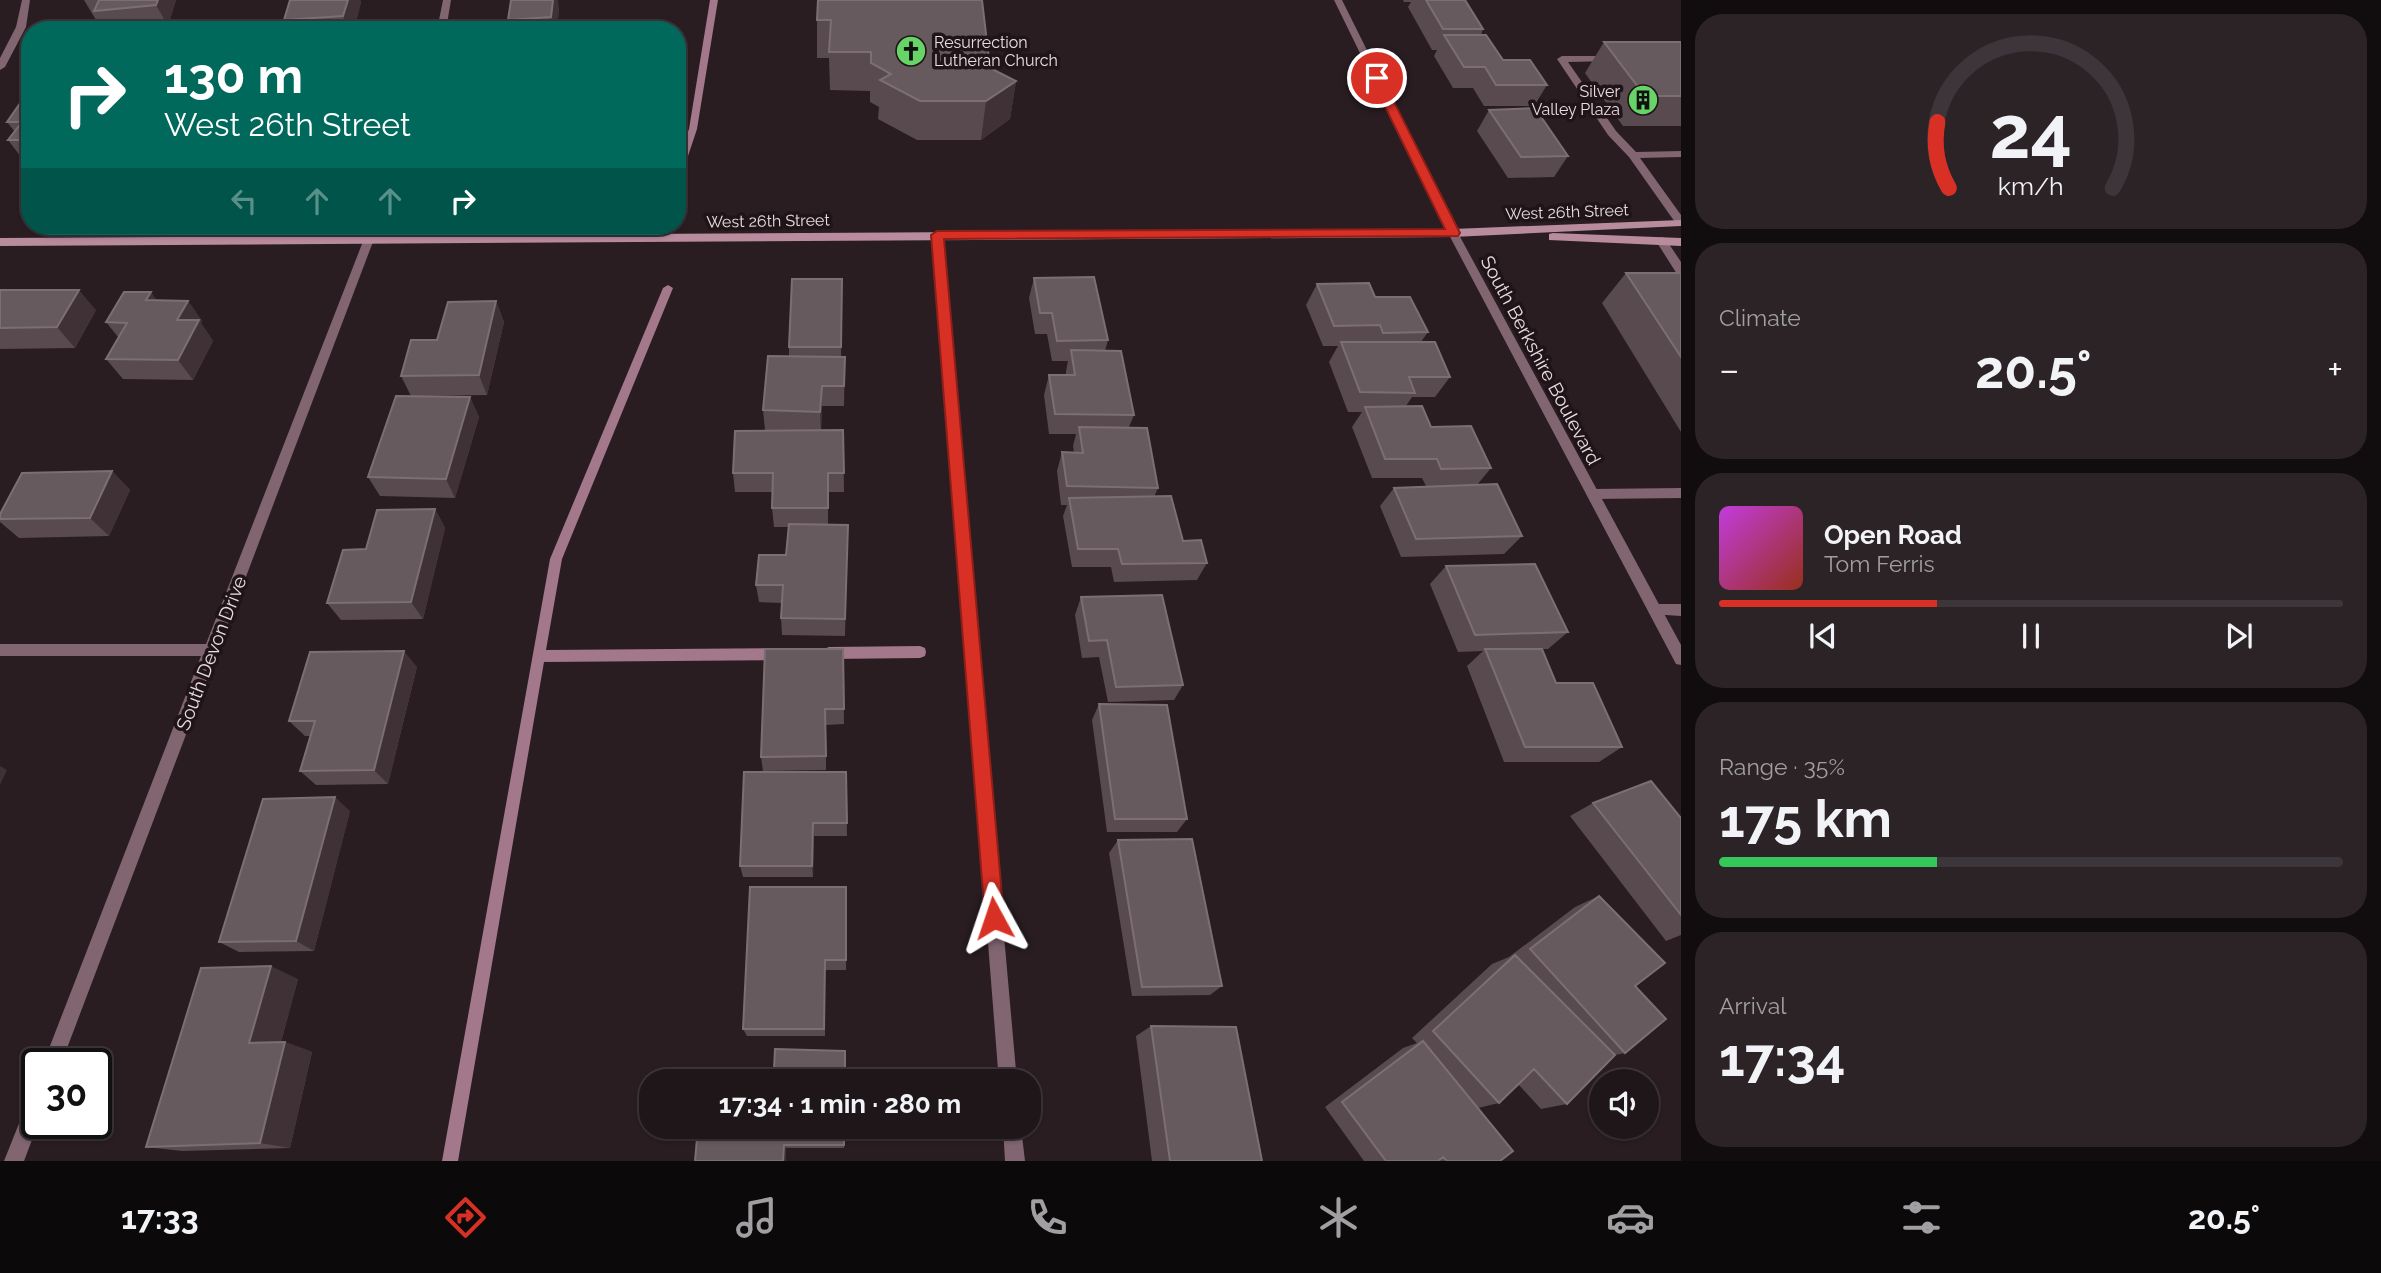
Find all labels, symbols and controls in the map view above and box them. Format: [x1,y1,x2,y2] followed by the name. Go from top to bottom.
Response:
[934,33,1058,70] place label: Resurrection Lutheran Church
[894,34,928,68] church icon: Resurrection Lutheran Church
[164,47,303,104] text: 130 m
[1347,48,1407,108] pin
[49,49,140,140] icon: right
[1358,59,1396,97] icon: arrive
[1531,82,1620,119] place label: Silver Valley Plaza
[1626,83,1660,117] building icon: Silver Valley Plaza
[1990,90,2072,175] text: 24
[164,106,411,143] text: West 26th Street
[1998,171,2064,201] text: km/h
[225,182,263,220] icon: left
[298,182,336,220] icon: ahead
[371,182,409,220] icon: ahead
[444,182,482,220] icon: right
[1505,200,1630,224] street label: West 26th Street
[706,210,830,232] street label: West 26th Street
[1476,252,1606,468] street label: South Berkshire Boulevard
[1719,304,1801,331] text: Climate
[1975,339,2092,400] text: 20.5°
[1719,347,1739,392] text: −
[2327,347,2343,392] text: +
[1824,520,1962,550] text: Open Road
[1824,550,1935,577] text: Tom Ferris
[171,573,251,733] street label: South Devon Drive
[1804,617,1842,655] icon: previous
[2012,617,2050,655] icon: pause
[2220,617,2258,655] icon: next
[1719,753,1845,780] text: Range · 35%
[1719,788,1892,849] text: 175 km
[957,881,1031,955] position arrow
[1719,992,1786,1019] text: Arrival
[1719,1027,1845,1088] text: 17:34
[21,1048,112,1139] speed limit sign: 30
[1589,1069,1659,1139] map controls
[1589,1069,1659,1139] button: sound
[719,1089,961,1119] text: 17:34 · 1 min · 280 m
[441,1193,490,1242] icon: directions
[732,1193,781,1242] icon: music
[1023,1193,1072,1242] icon: phone
[1314,1193,1363,1242] icon: climate
[1606,1193,1655,1242] icon: car
[1897,1193,1946,1242] icon: filters
[121,1199,199,1236] text: 17:33
[2188,1199,2260,1236] text: 20.5°

